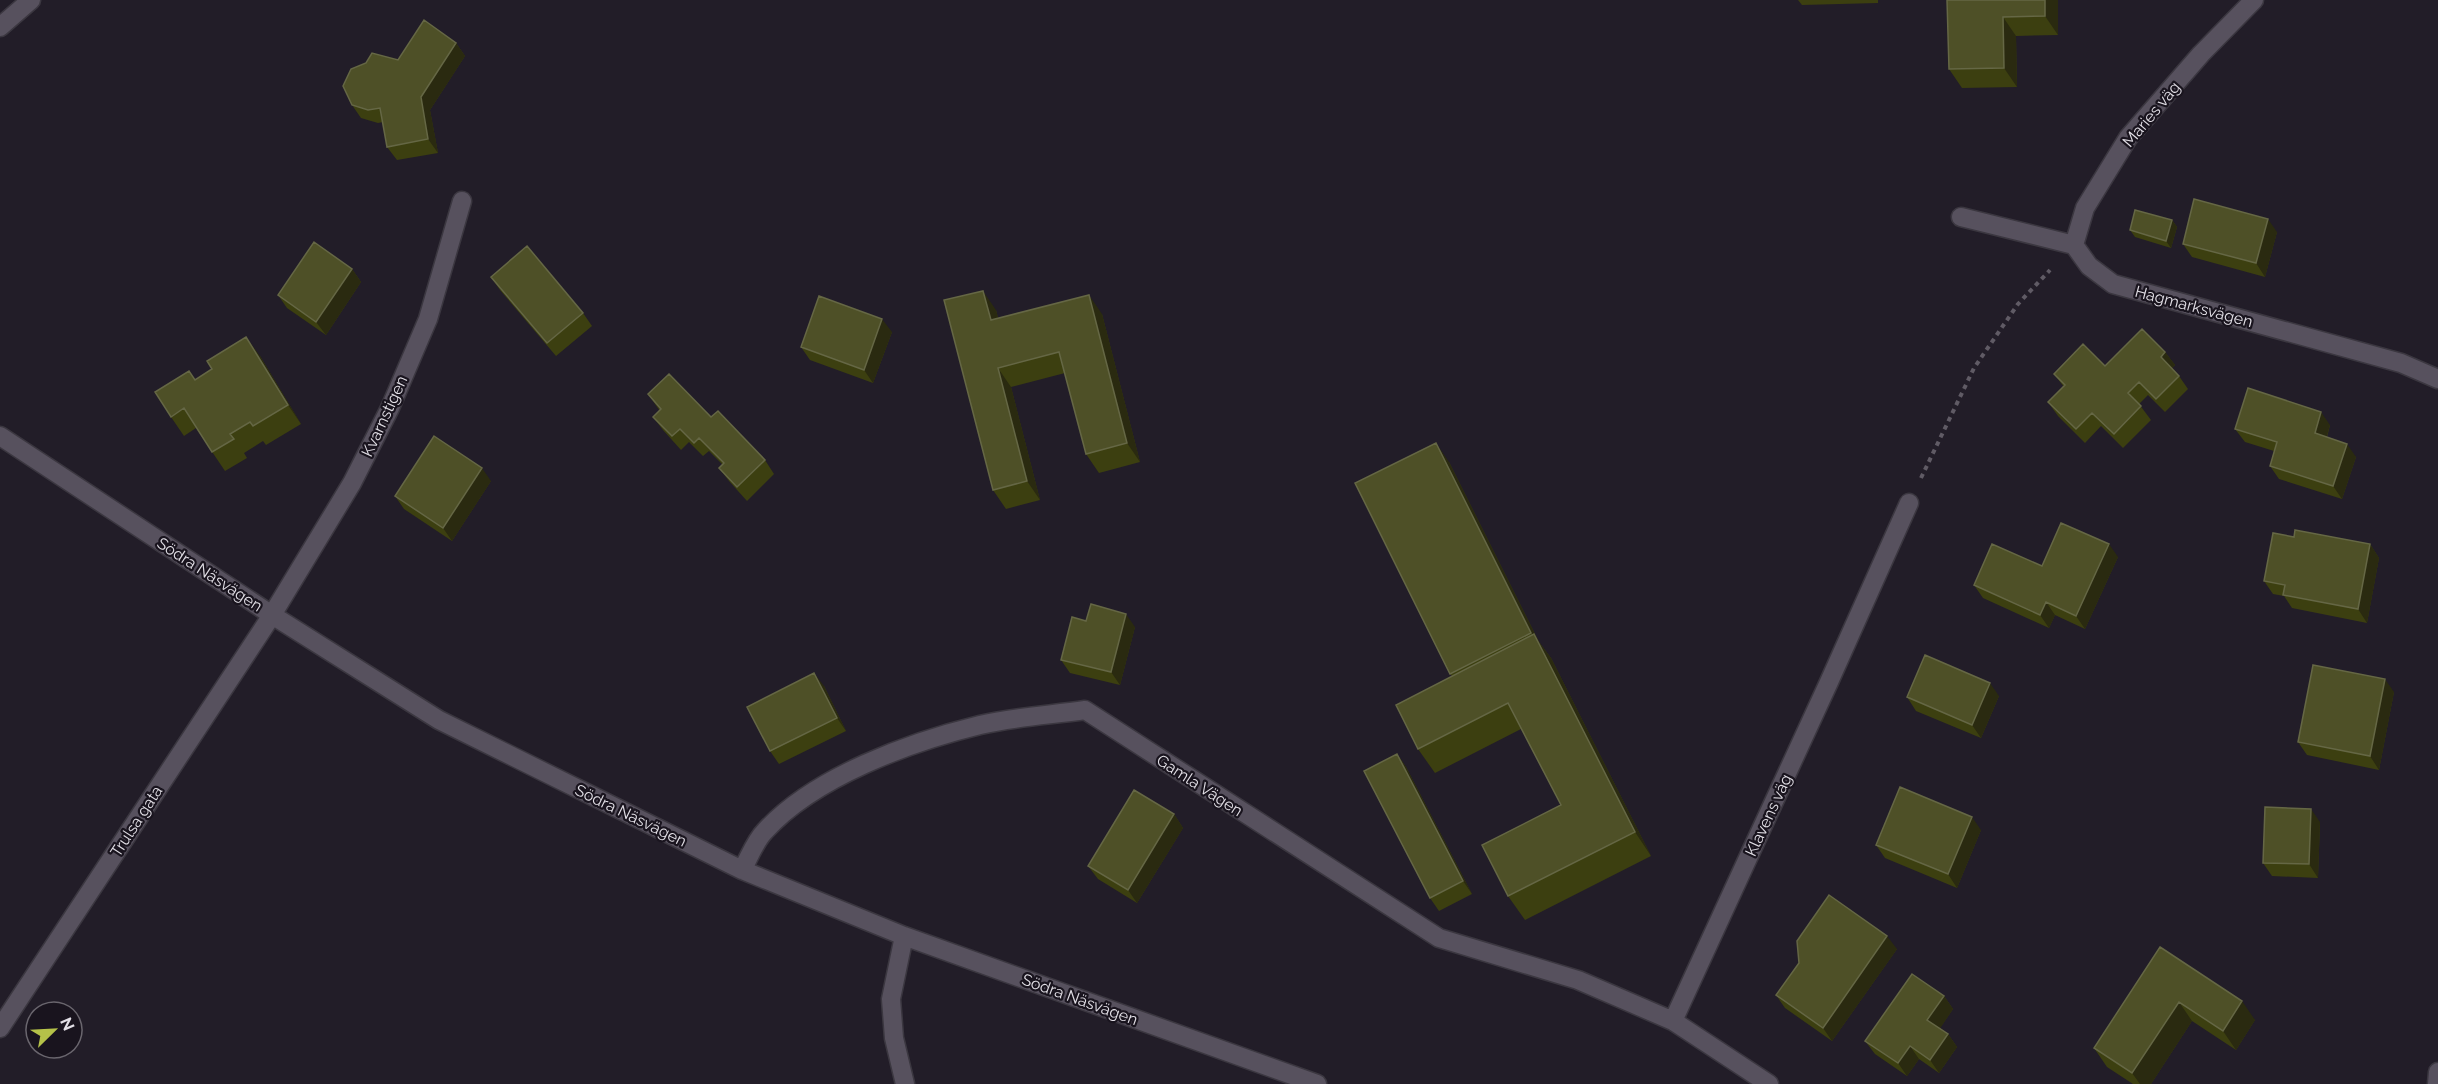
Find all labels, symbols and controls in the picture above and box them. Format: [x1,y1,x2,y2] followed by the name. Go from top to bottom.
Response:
[2119,78,2184,151] street label: Maries väg
[2133,282,2255,331] street label: Hagmarksvägen
[357,373,411,460] street label: Kvarnstigen
[153,533,266,616] street label: Södra Näsvägen
[1153,751,1246,820] street label: Gamla Vägen
[1741,771,1796,859] street label: Klavens väg
[572,780,690,851] street label: Södra Näsvägen
[106,782,166,860] street label: Trulsa gata
[1019,970,1140,1029] street label: Södra Näsvägen
[24,1000,84,1060] north arrow
[56,1015,78,1034] text: N

